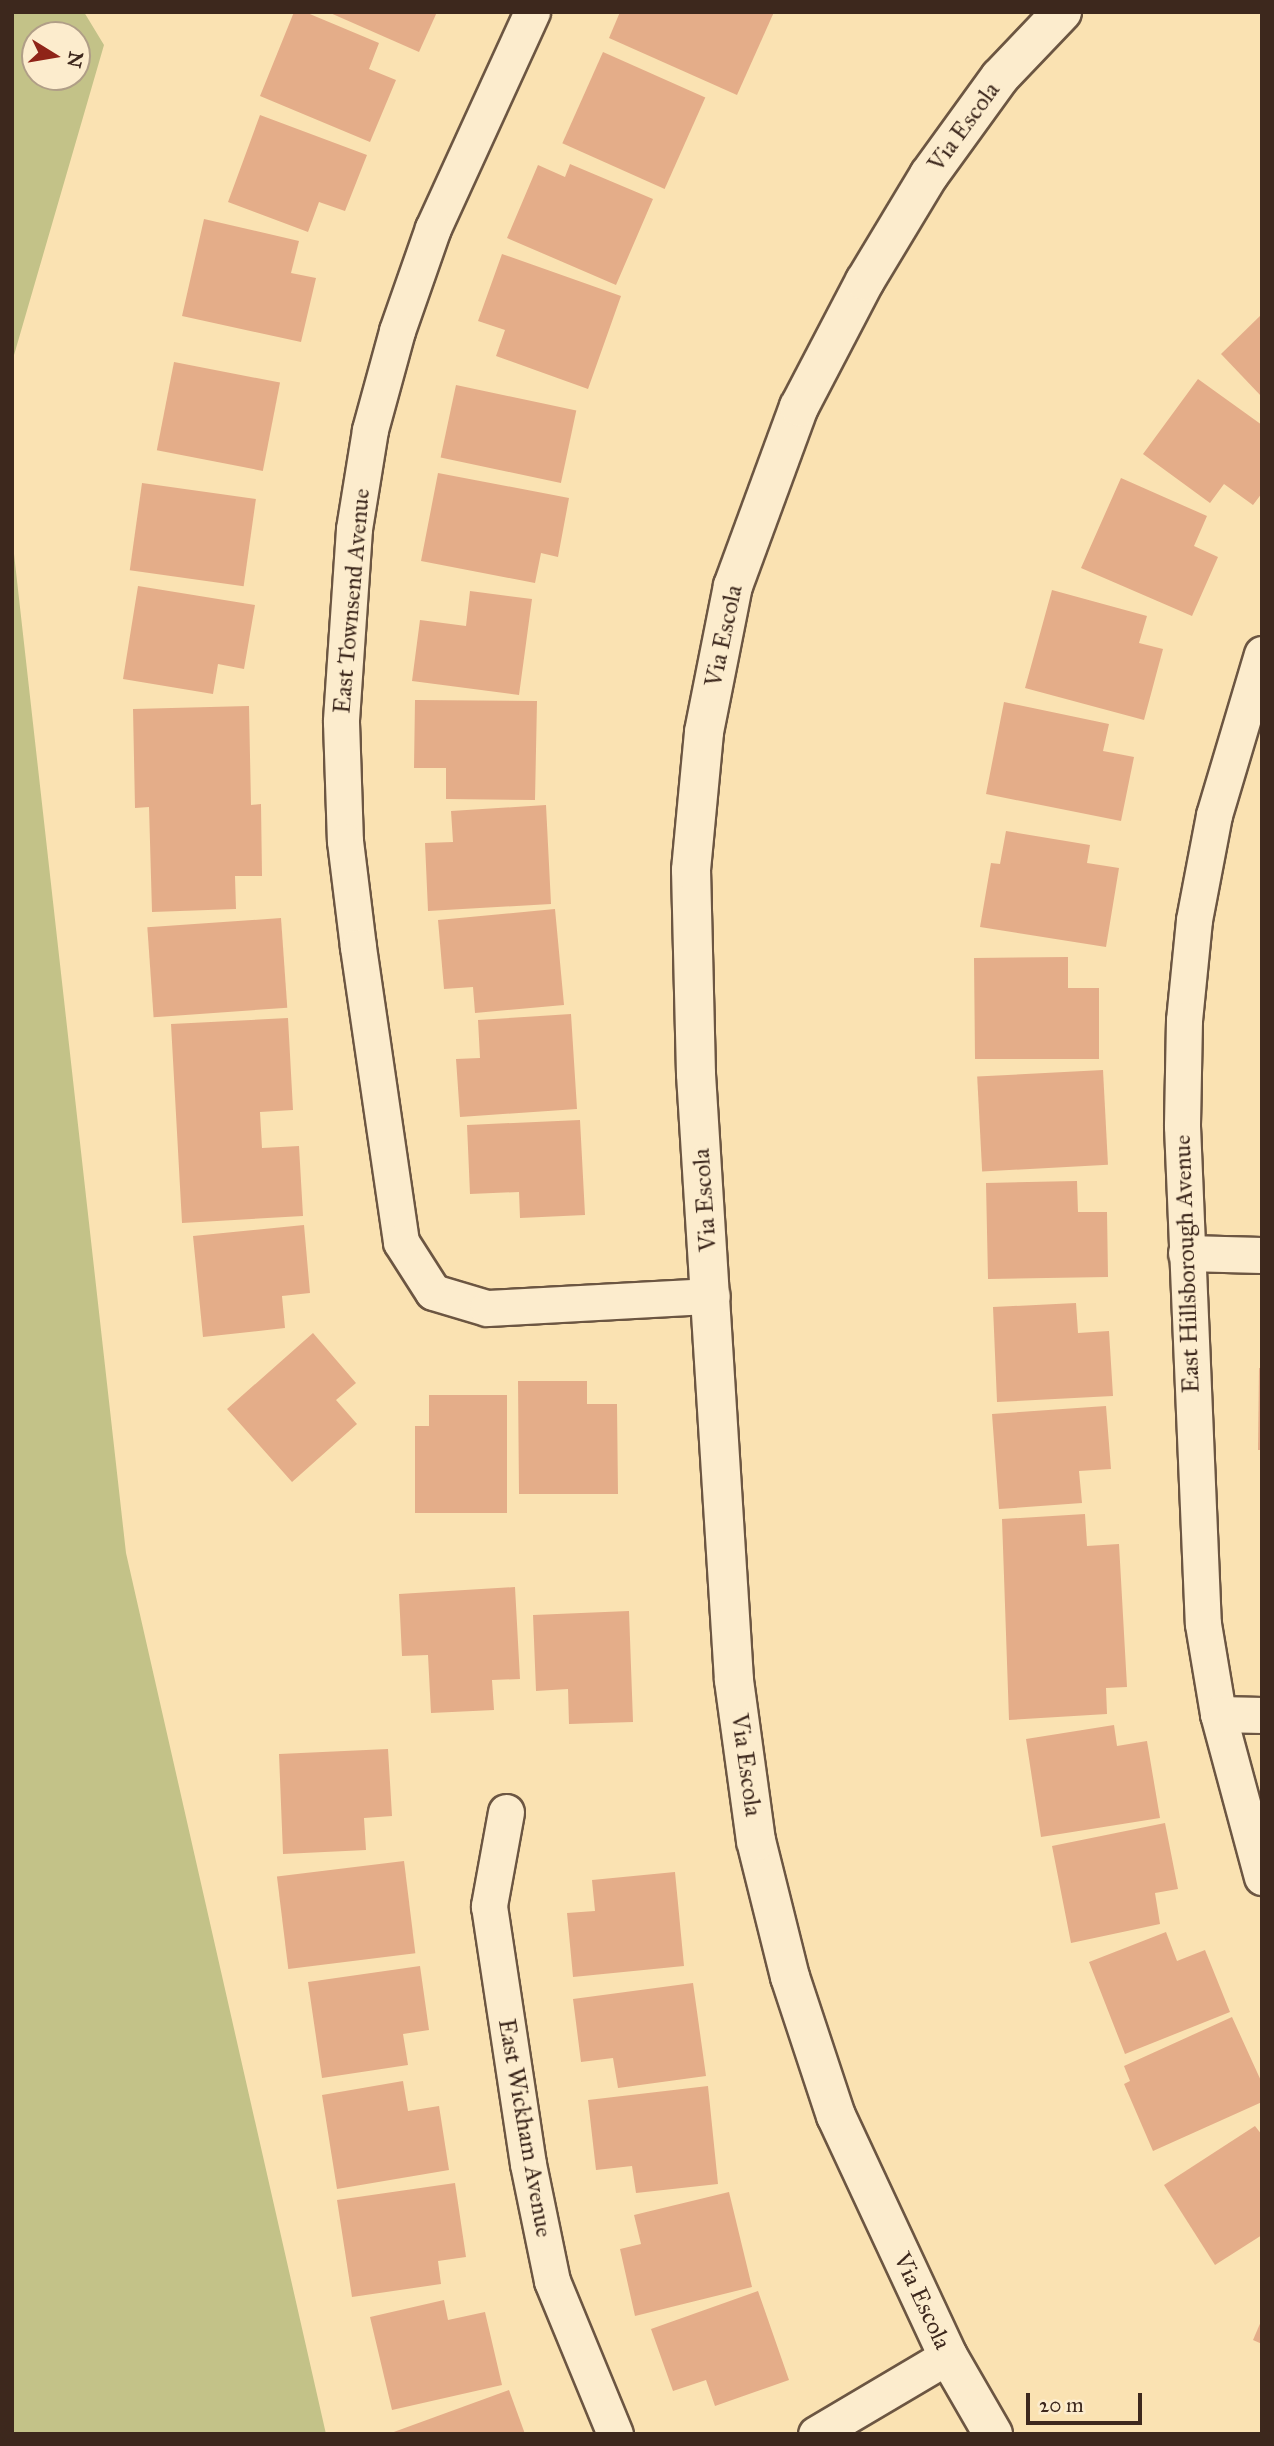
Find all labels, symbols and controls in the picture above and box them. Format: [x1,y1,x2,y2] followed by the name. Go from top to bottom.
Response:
[21,21,91,91] north arrow
[62,50,88,70] text: N
[922,77,1006,177] street label: Via Escola
[328,487,376,715] street label: East Townsend Avenue
[699,582,749,690] street label: Via Escola
[1168,1134,1206,1394] street label: East Hillsborough Avenue
[687,1147,723,1253] street label: Via Escola
[725,1712,767,1818] street label: Via Escola
[492,2017,558,2239] street label: East Wickham Avenue
[887,2248,957,2354] street label: Via Escola
[1029,2380,1144,2424] scale bar
[1039,2392,1084,2418] text: 20 m

